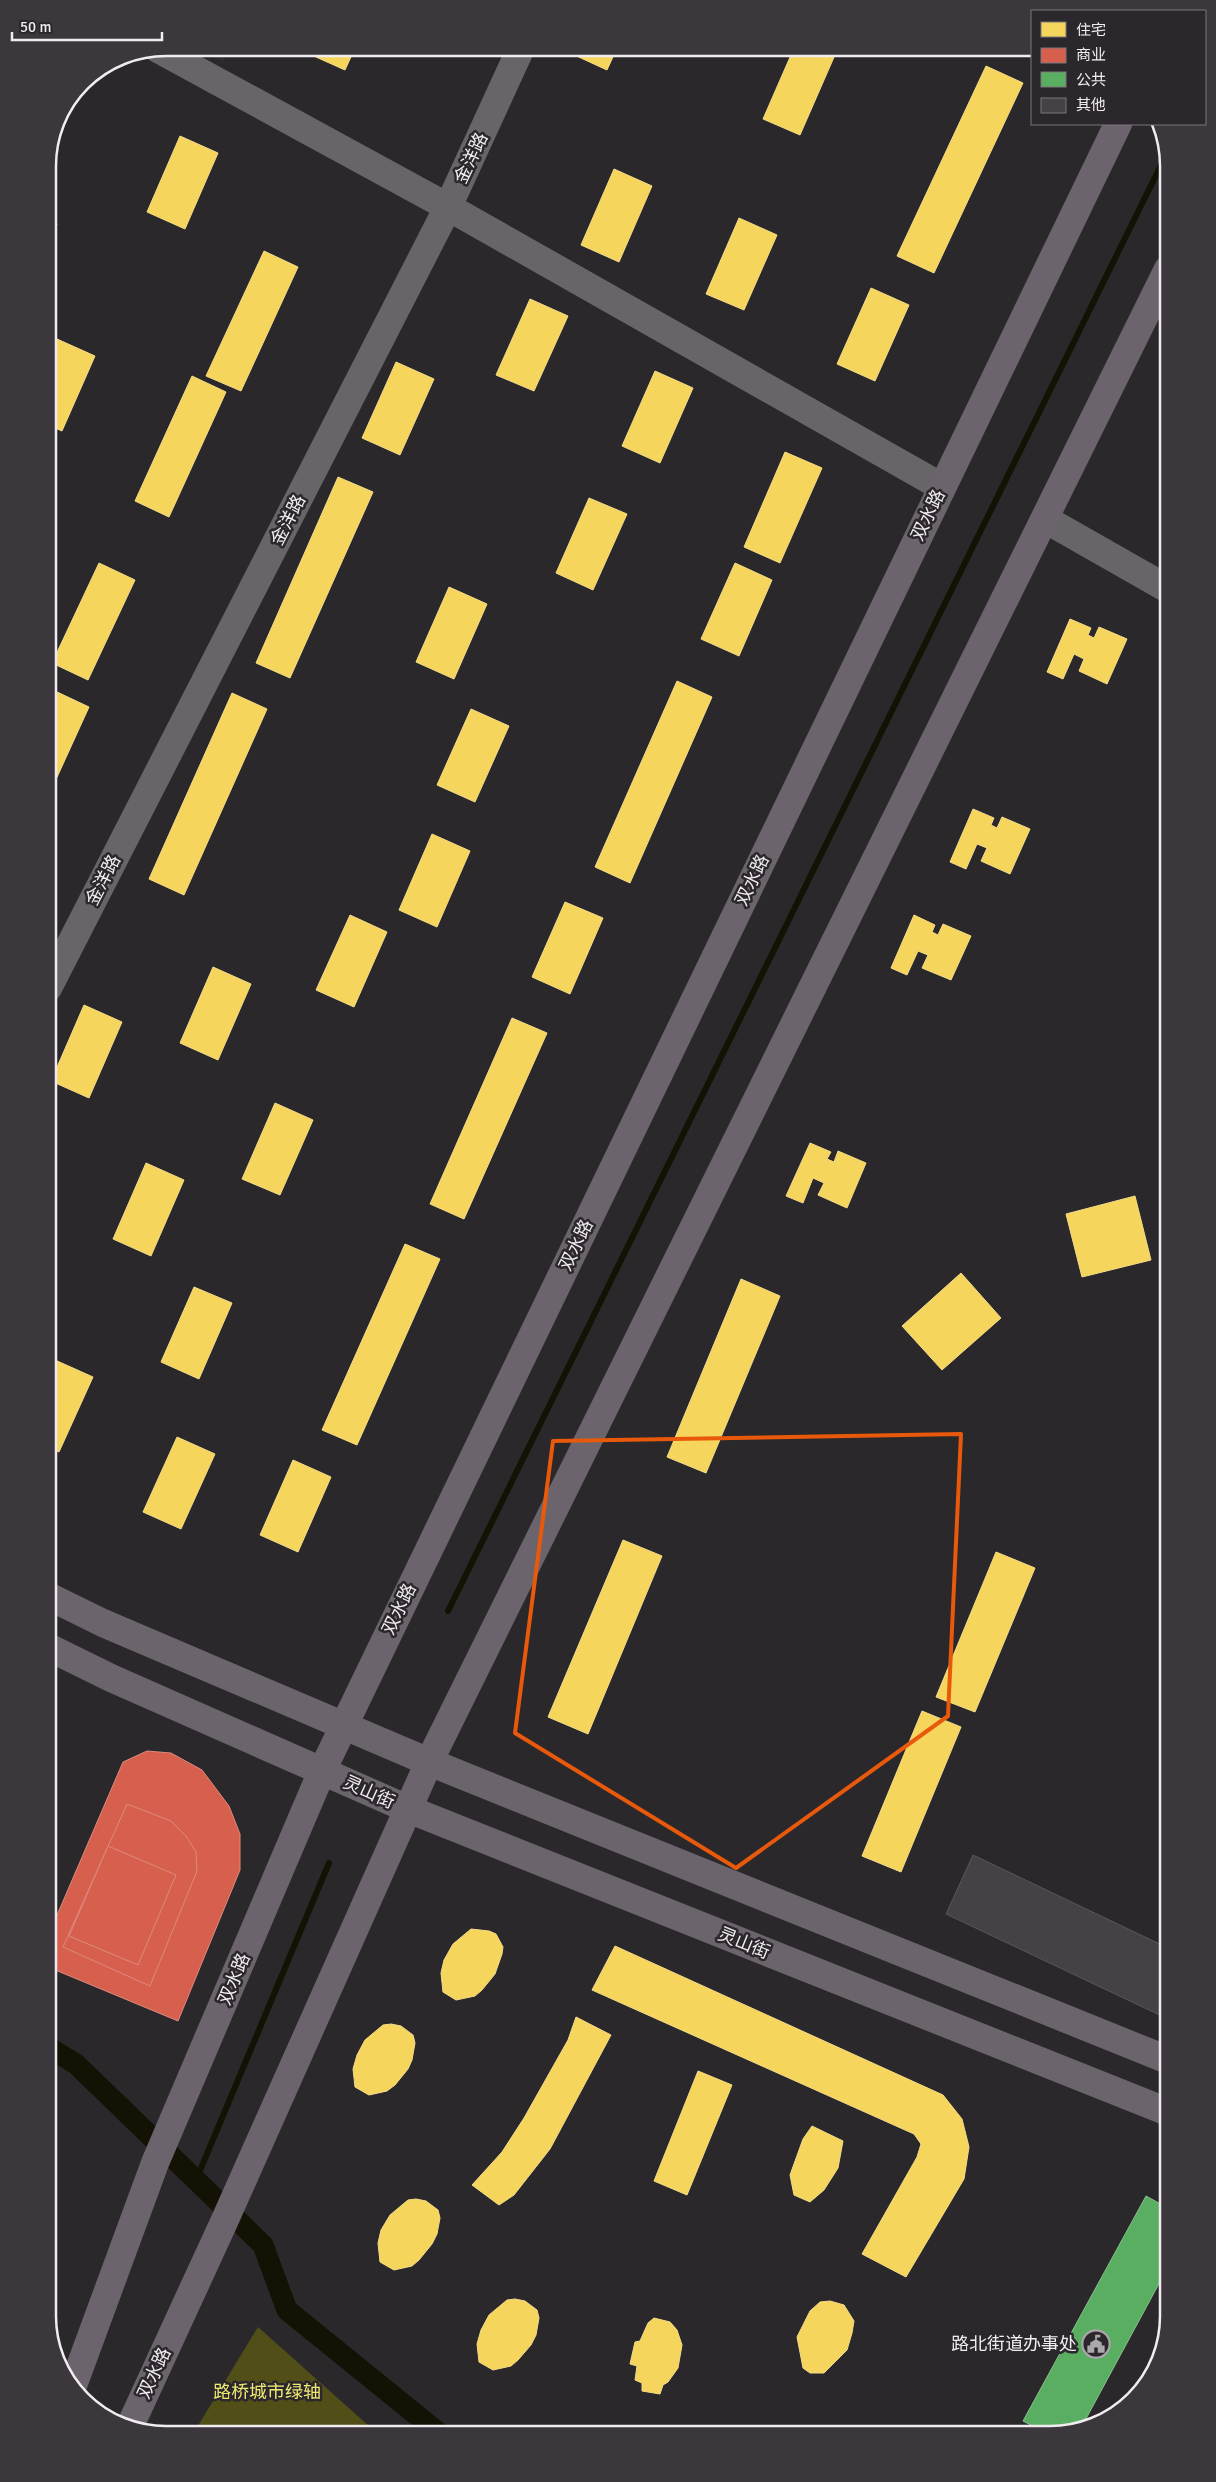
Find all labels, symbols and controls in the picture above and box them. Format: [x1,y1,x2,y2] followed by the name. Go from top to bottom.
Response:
[12,10,162,42] scale bar
[1031,10,1206,125] legend
[20,18,51,36] text: 50 m
[1076,21,1106,39] text: 住宅
[1076,46,1106,64] text: 商业
[1076,71,1106,89] text: 公共
[1076,96,1106,114] text: 其他
[450,129,492,187] street label: 金洋路
[906,486,950,544] street label: 双水路
[266,491,310,549] street label: 金洋路
[81,851,125,909] street label: 金洋路
[730,851,774,909] street label: 双水路
[554,1216,598,1274] street label: 双水路
[377,1580,421,1638] street label: 双水路
[340,1771,398,1813] street label: 灵山街
[715,1923,773,1963] street label: 灵山街
[213,1950,255,2008] street label: 双水路
[1081,2329,1111,2359] public building icon: 路北街道办事处
[951,2333,1077,2355] place label: 路北街道办事处
[133,2344,175,2402] street label: 双水路
[213,2381,321,2403] park label: 路桥城市绿轴

